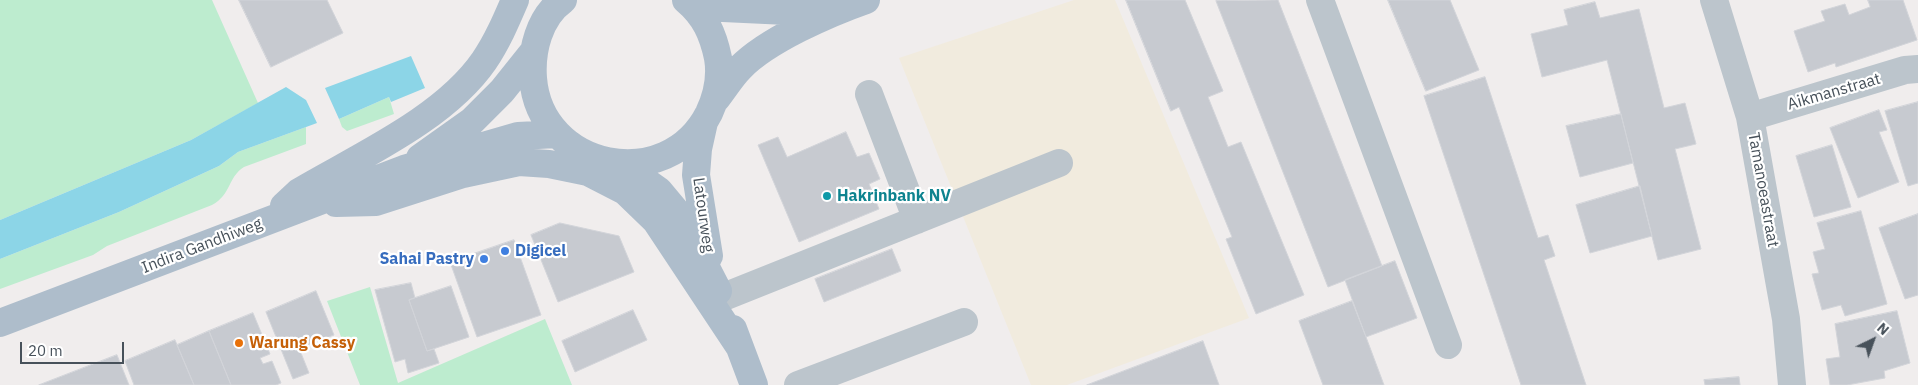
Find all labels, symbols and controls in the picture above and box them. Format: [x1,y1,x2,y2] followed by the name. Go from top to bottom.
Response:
[1785,70,1883,114] street label: Aikmanstraat
[1743,131,1783,249] street label: Tamanoeastraat
[688,176,718,254] street label: Latourweg
[837,186,951,206] place label: Hakrinbank NV
[821,190,833,202] marker: Hakrinbank NV
[139,214,265,278] street label: Indira Gandhiweg
[515,241,566,261] place label: Digicel
[499,245,511,257] marker: Digicel
[379,249,474,269] place label: Sahai Pastry
[478,253,490,265] marker: Sahai Pastry
[1848,315,1898,365] north arrow
[1873,319,1893,339] text: N
[22,332,126,364] scale bar
[249,333,355,353] place label: Warung Cassy
[233,337,245,349] marker: Warung Cassy
[28,341,63,360] text: 20 m

